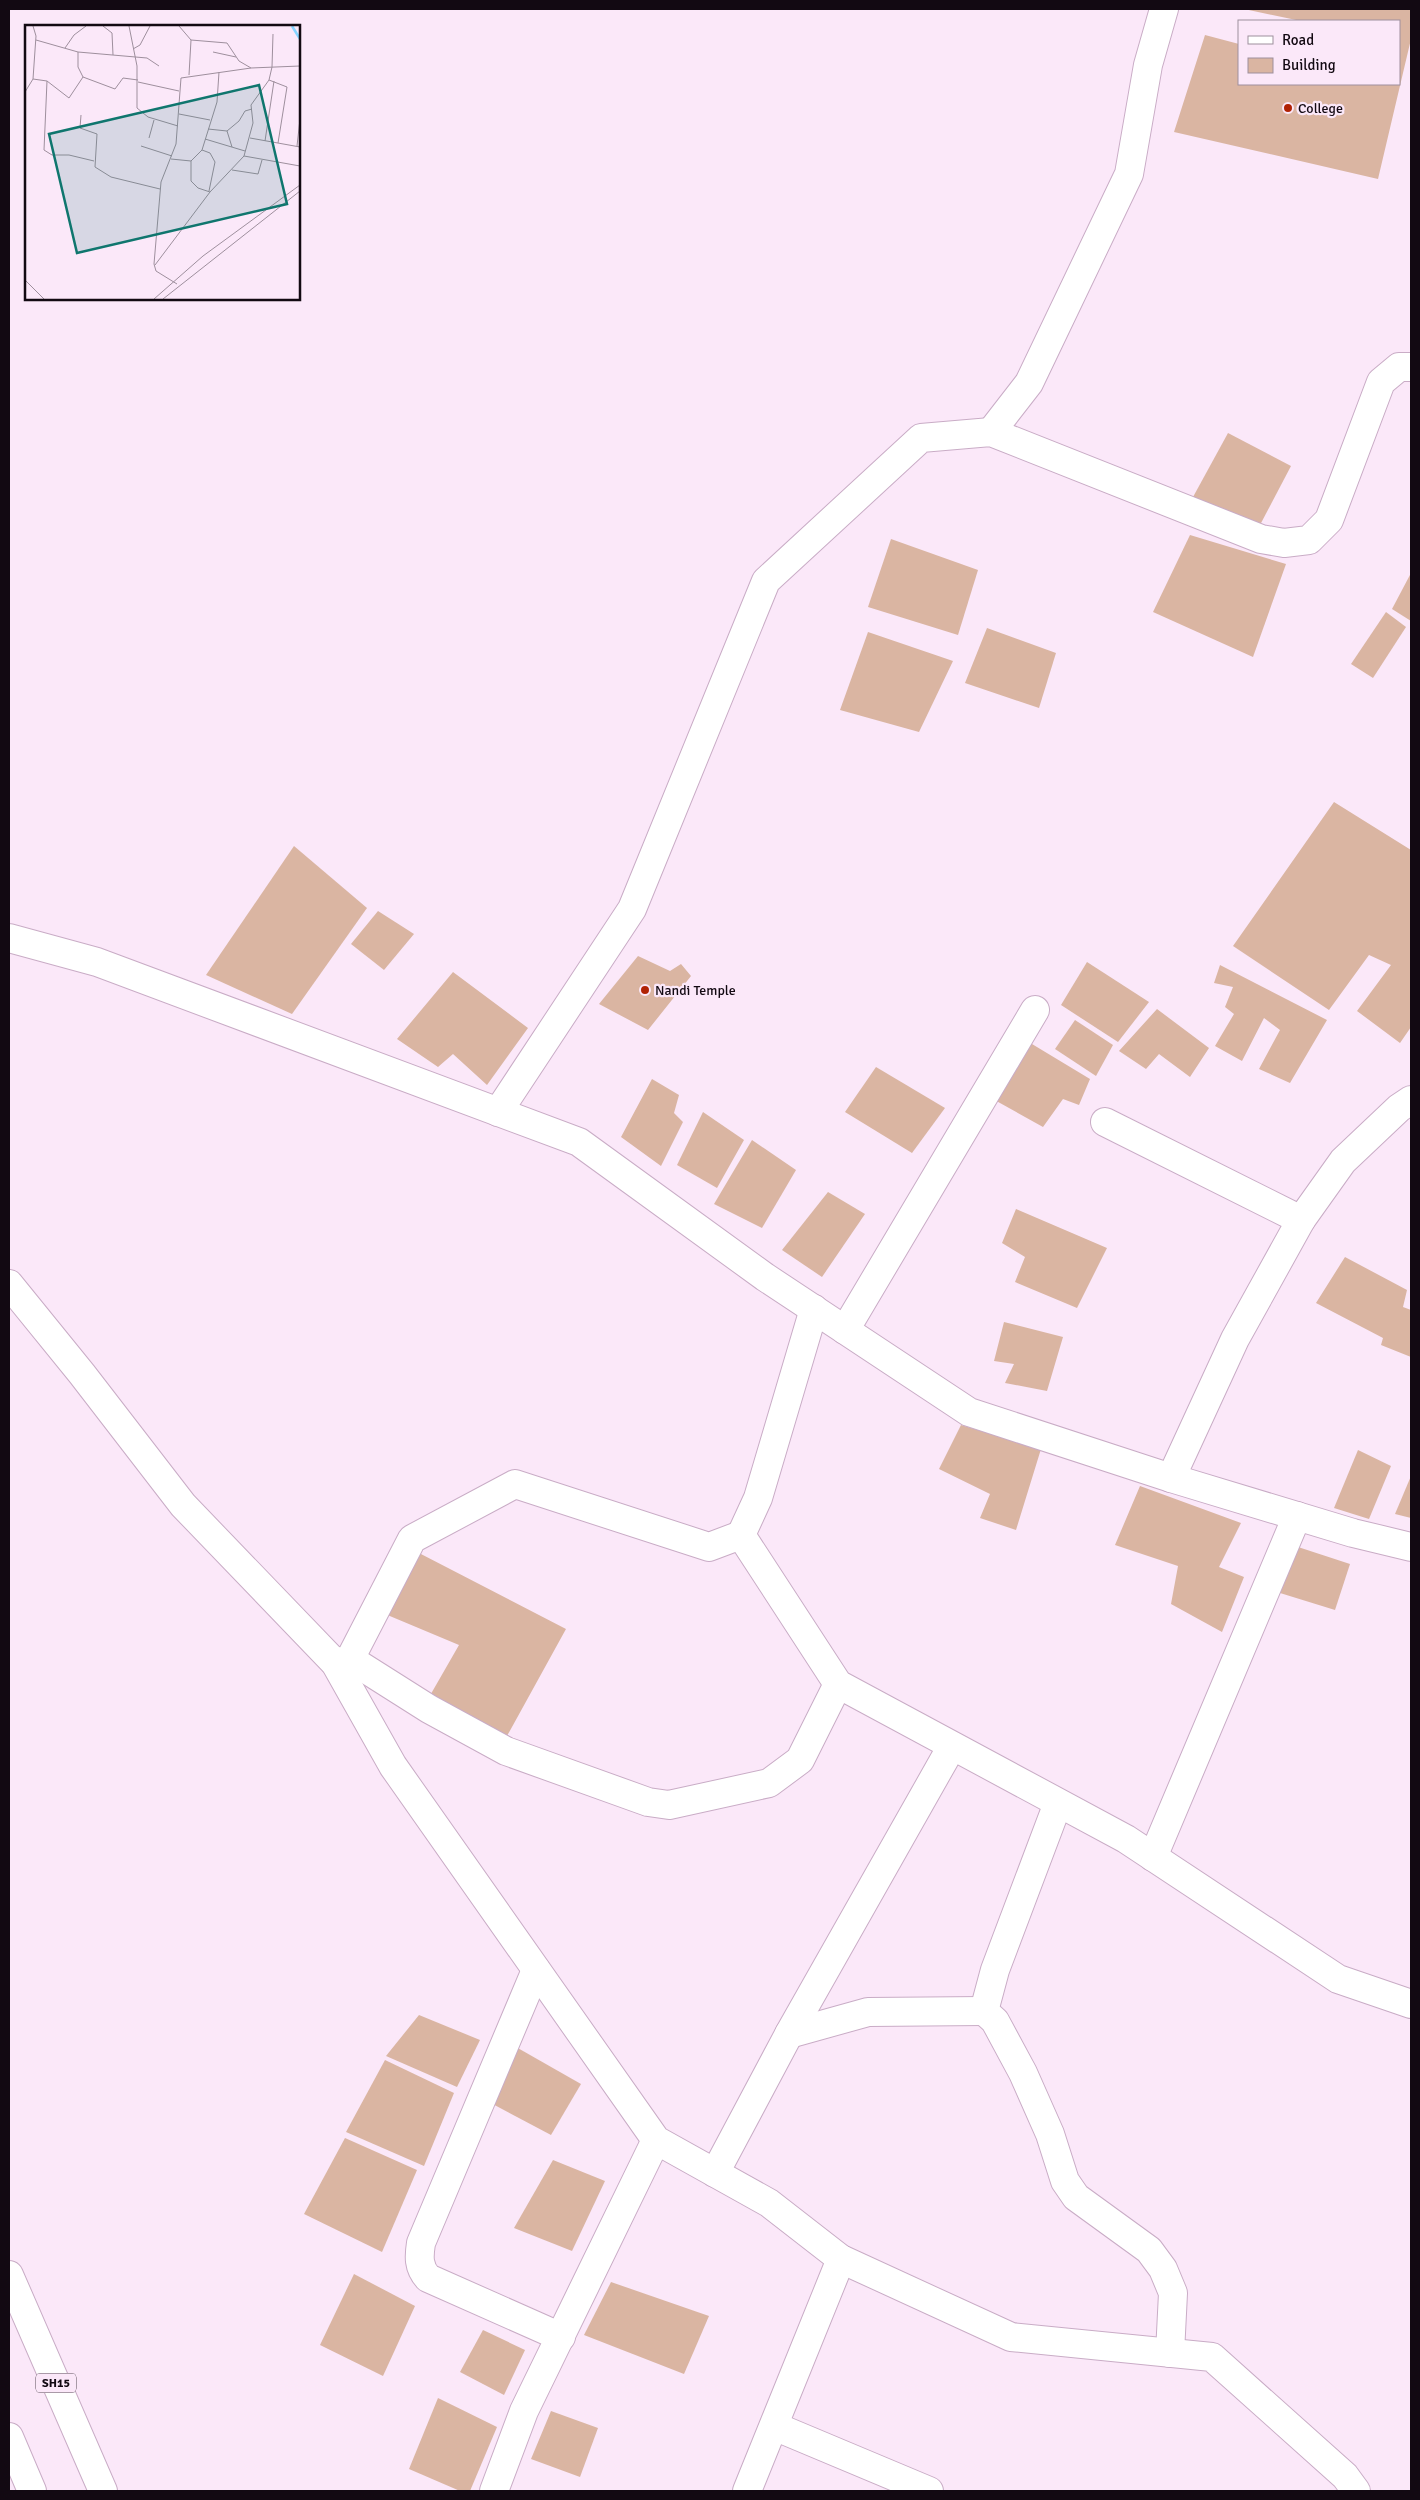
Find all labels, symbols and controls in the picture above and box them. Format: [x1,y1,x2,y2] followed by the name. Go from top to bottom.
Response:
[1238,20,1400,85] legend
[25,25,300,300] inset map
[1282,31,1314,49] text: Road
[1282,56,1336,74] text: Building
[1298,100,1343,117] place label: College
[1282,102,1294,114] marker: College
[655,982,736,999] place label: Nandi Temple
[639,984,651,996] marker: Nandi Temple
[36,2374,76,2392] road number: SH15

